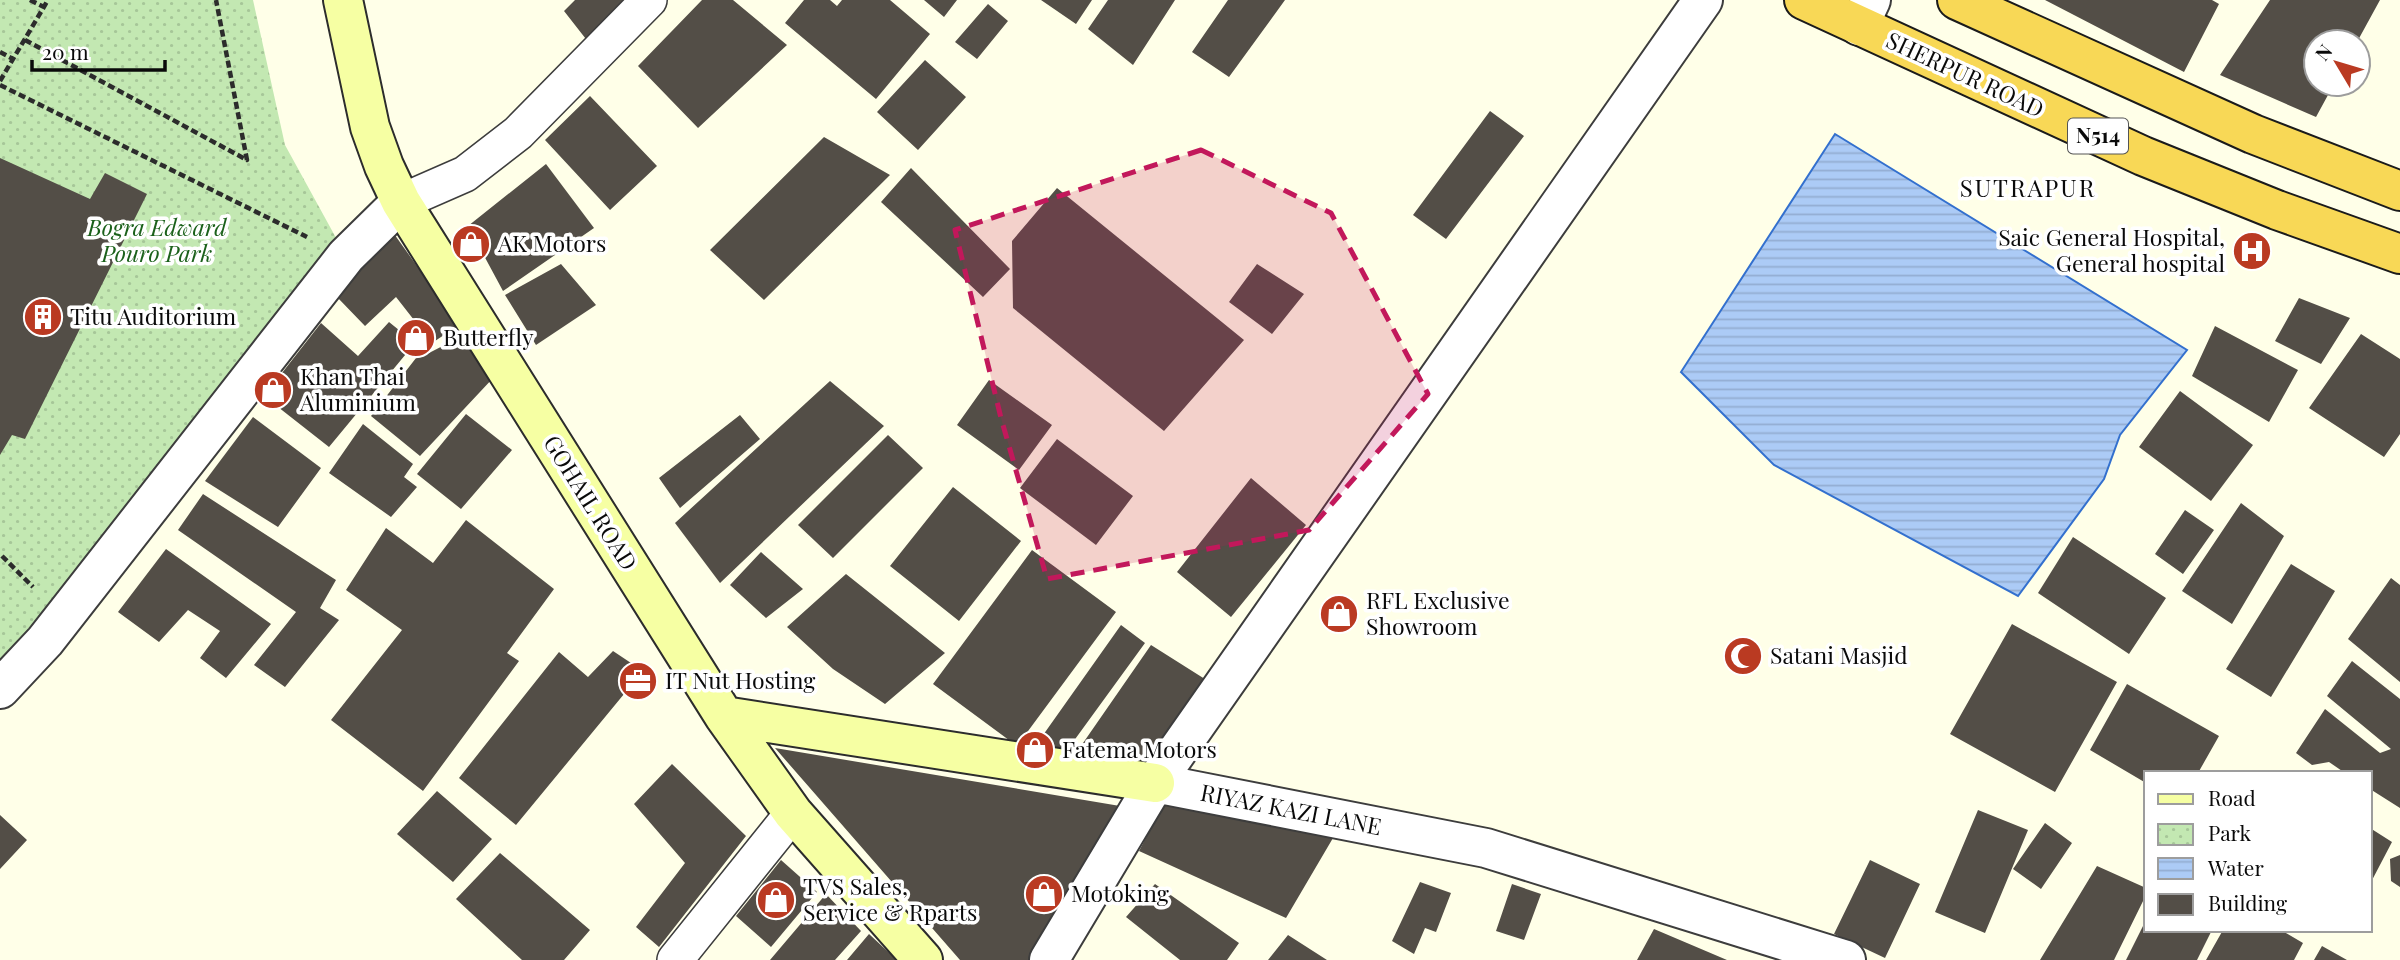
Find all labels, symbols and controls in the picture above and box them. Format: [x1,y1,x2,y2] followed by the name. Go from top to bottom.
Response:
[1882,24,2049,124] street label: SHERPUR ROAD
[32,28,164,72] scale bar
[2302,28,2372,98] north arrow
[42,37,89,65] text: 20 m
[2308,38,2337,65] text: N
[2068,118,2128,154] road number: N514
[1960,171,2096,203] district label: SUTRAPUR
[86,211,227,268] park label: Bogra Edward Pouro Park
[1998,221,2225,278] place label: Saic General Hospital, General hospital
[450,223,492,265] shop icon: AK Motors
[497,227,606,258] place label: AK Motors
[2231,230,2273,272] hospital icon: Saic General Hospital, General hospital
[22,296,64,338] building icon: Titu Auditorium
[70,300,237,331] place label: Titu Auditorium
[395,317,437,359] shop icon: Butterfly
[443,321,534,352] place label: Butterfly
[299,360,416,417] place label: Khan Thai Aluminium
[252,369,294,411] shop icon: Khan Thai Aluminium
[537,429,645,576] street label: GOHAIL ROAD
[1366,584,1510,641] place label: RFL Exclusive Showroom
[1318,593,1360,635] shop icon: RFL Exclusive Showroom
[1722,635,1764,677] mosque icon: Satani Masjid
[1770,639,1908,670] place label: Satani Masjid
[617,660,659,702] office icon: IT Nut Hosting
[665,664,815,695] place label: IT Nut Hosting
[1014,729,1056,771] shop icon: Fatema Motors
[1062,733,1217,764] place label: Fatema Motors
[2144,771,2372,932] legend
[1198,776,1384,841] street label: RIYAZ KAZI LANE
[2208,783,2256,811] text: Road
[2208,818,2252,846] text: Park
[2207,853,2264,881] text: Water
[803,870,977,927] place label: TVS Sales, Service & Rparts
[1023,873,1065,915] shop icon: Motoking
[1071,877,1169,908] place label: Motoking
[755,879,797,921] shop icon: TVS Sales, Service & Rparts
[2208,888,2287,916] text: Building

